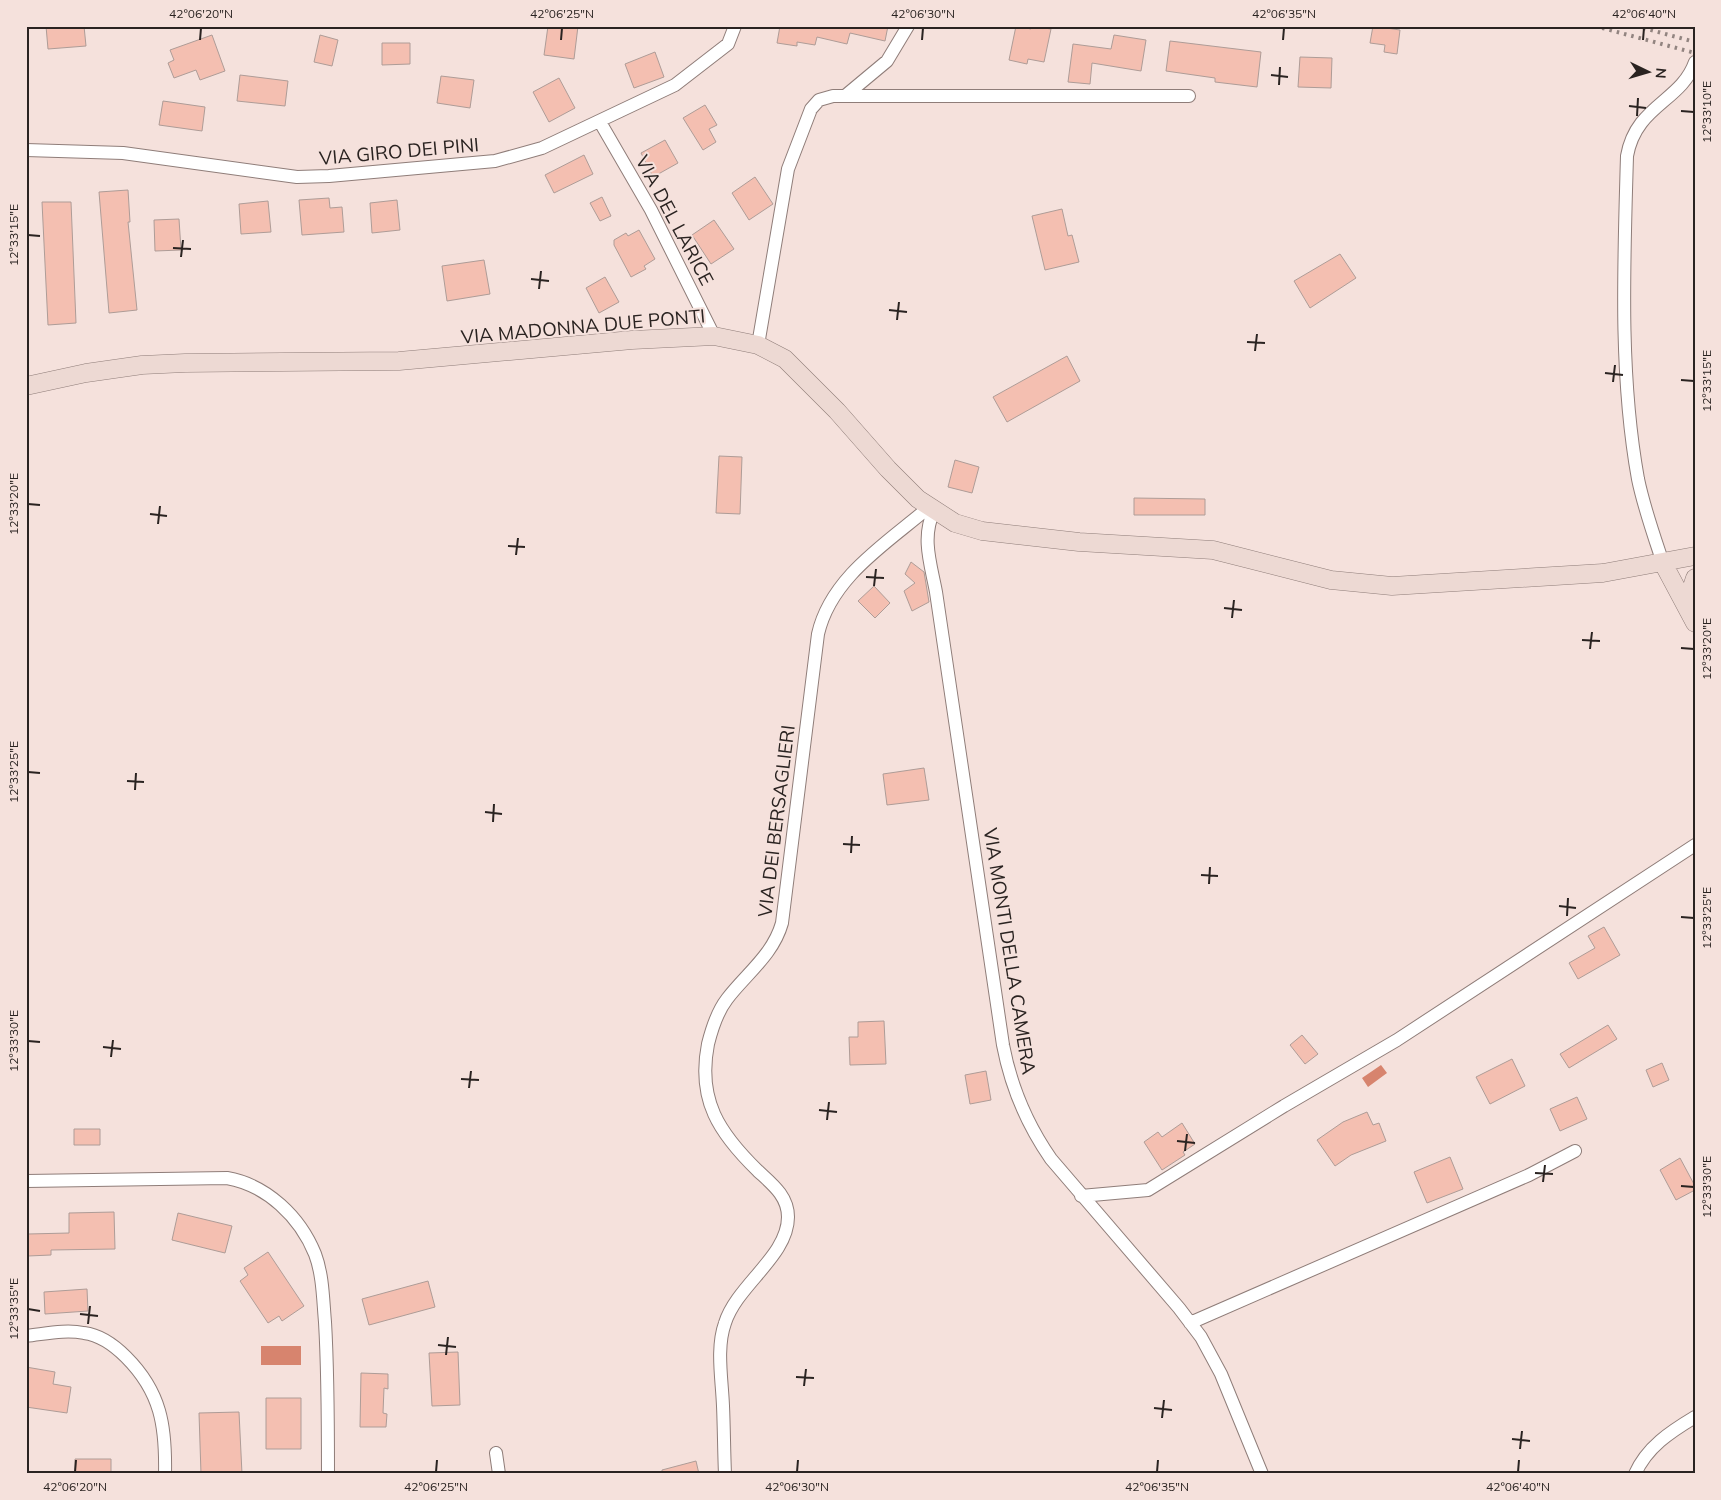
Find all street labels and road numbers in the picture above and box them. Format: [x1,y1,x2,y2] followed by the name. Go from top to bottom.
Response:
[318,132,480,170] street label: VIA GIRO DEI PINI
[631,151,719,289] street label: VIA DEL LARICE
[460,303,706,349] street label: VIA MADONNA DUE PONTI
[752,723,800,919] street label: VIA DEI BERSAGLIERI
[979,826,1041,1076] street label: VIA MONTI DELLA CAMERA

